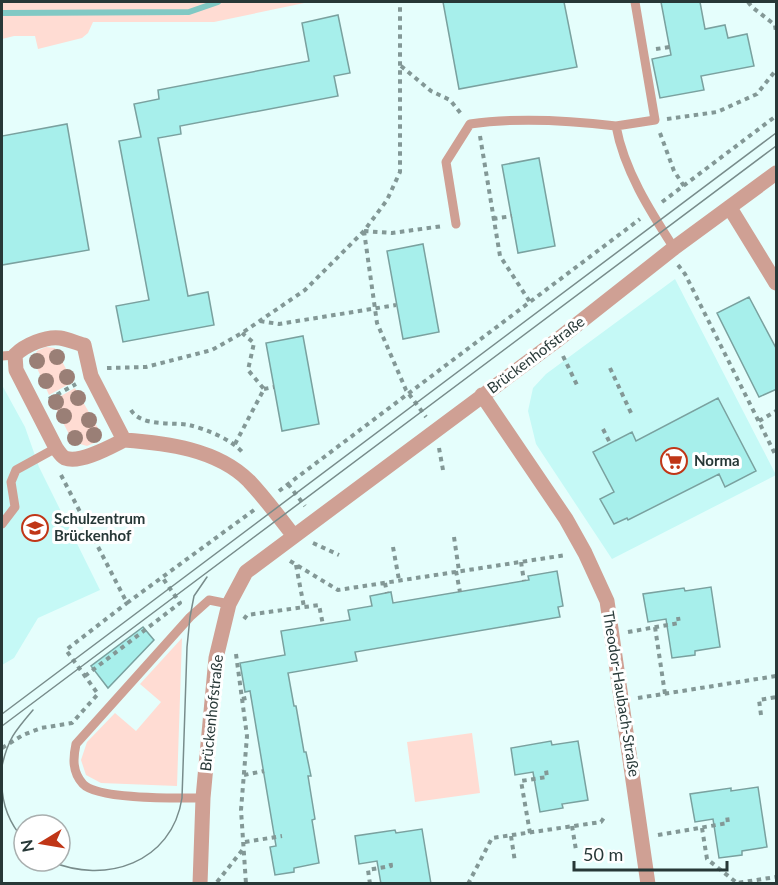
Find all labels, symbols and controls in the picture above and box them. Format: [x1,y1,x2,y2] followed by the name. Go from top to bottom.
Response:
[483,312,588,397] street label: Brückenhofstraße
[659,446,689,476] supermarket icon: Norma
[694,451,740,469] place label: Norma
[54,509,145,544] place label: Schulzentrum Brückenhof
[20,513,50,543] school or university icon: Schulzentrum Brückenhof
[600,610,644,778] street label: Theodor-Haubach-Straße
[196,654,226,772] street label: Brückenhofstraße
[12,813,72,873] north arrow
[574,834,727,872] scale bar
[16,838,37,854] text: N
[583,843,623,865] text: 50 m

